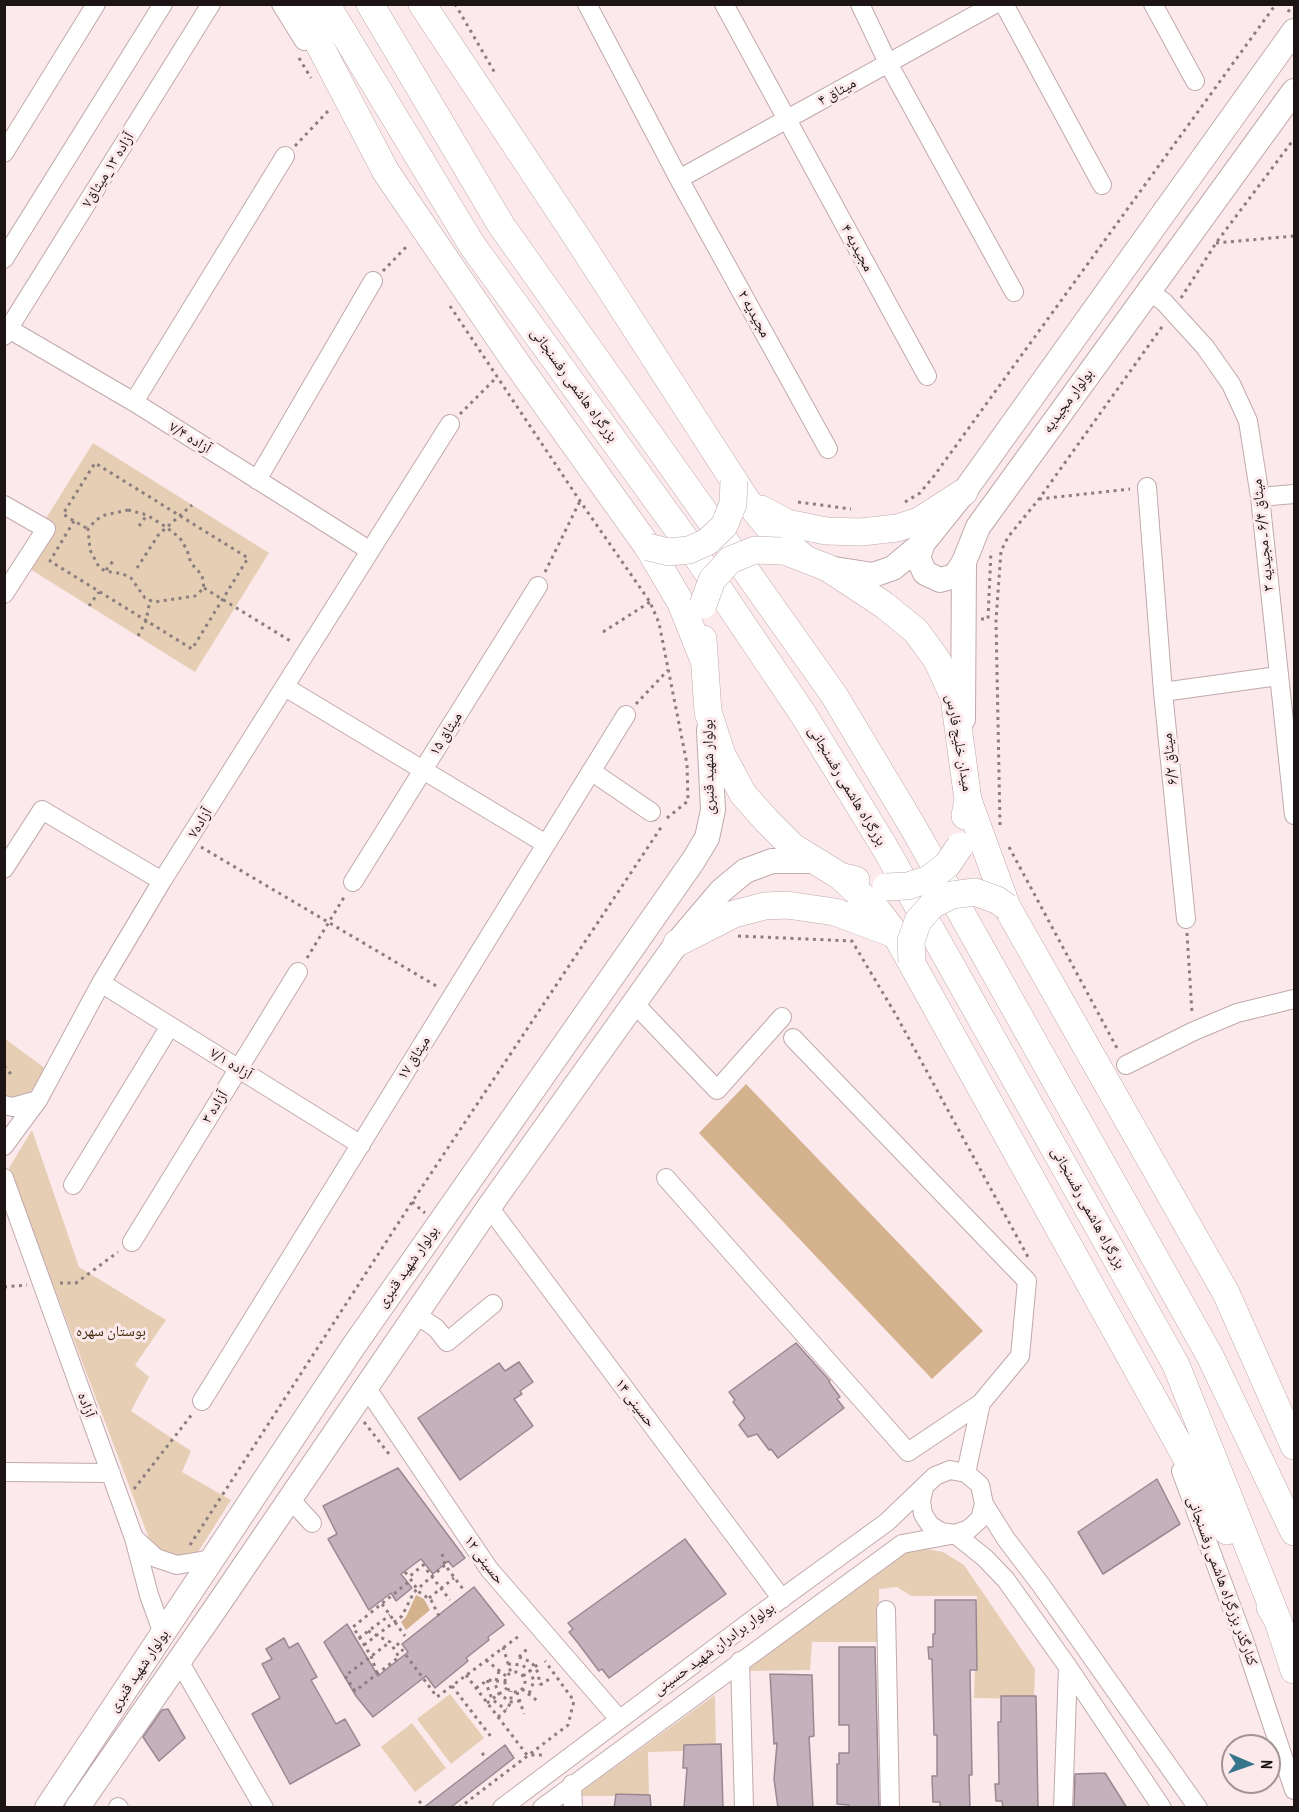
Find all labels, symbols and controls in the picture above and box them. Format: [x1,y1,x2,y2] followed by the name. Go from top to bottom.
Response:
[815,74,859,110] street label: میثاق ۴
[78,129,138,211] street label: آزاده ۱۳_میثاق۷
[837,221,877,275] street label: مجیدیه ۴
[734,287,774,341] street label: مجیدیه ۲
[527,324,621,446] street label: بزرگراه هاشمی رفسنجانی
[1039,365,1097,437] street label: بولوار مجیدیه
[166,418,214,458] street label: آزاده ۷/۴
[1248,478,1278,592] street label: میثاق ۶/۴ ـ مجیدیه ۳
[942,693,976,793] street label: میدان خلیج فارس
[426,709,466,759] street label: میثاق ۱۵
[699,719,719,815] street label: بولوار شهید قنبری
[804,723,890,849] street label: بزرگراه هاشمی رفسنجانی
[1158,732,1182,786] street label: میثاق ۶/۲
[184,805,216,841] street label: آزاده۷
[394,1033,434,1083] street label: میثاق ۱۷
[207,1044,255,1084] street label: آزاده ۷/۱
[198,1087,232,1127] street label: آزاده ۳
[1047,1144,1129,1272] street label: بزرگراه هاشمی رفسنجانی
[373,1223,443,1311] street label: بولوار شهید قنبری
[76,1323,146,1341] park label: بوستان سهره
[611,1375,659,1431] street label: حسینی ۱۴
[73,1390,99,1420] street label: آزاده
[1183,1494,1261,1668] street label: کنارگذر بزرگراه هاشمی رفسنجانی
[460,1532,508,1588] street label: حسینی ۱۲
[650,1599,778,1699] street label: بولوار برادران شهید حسینی
[105,1626,173,1716] street label: بولوار شهید قنبری
[1221,1734,1281,1794] north arrow
[1257,1760,1277,1769] text: N

